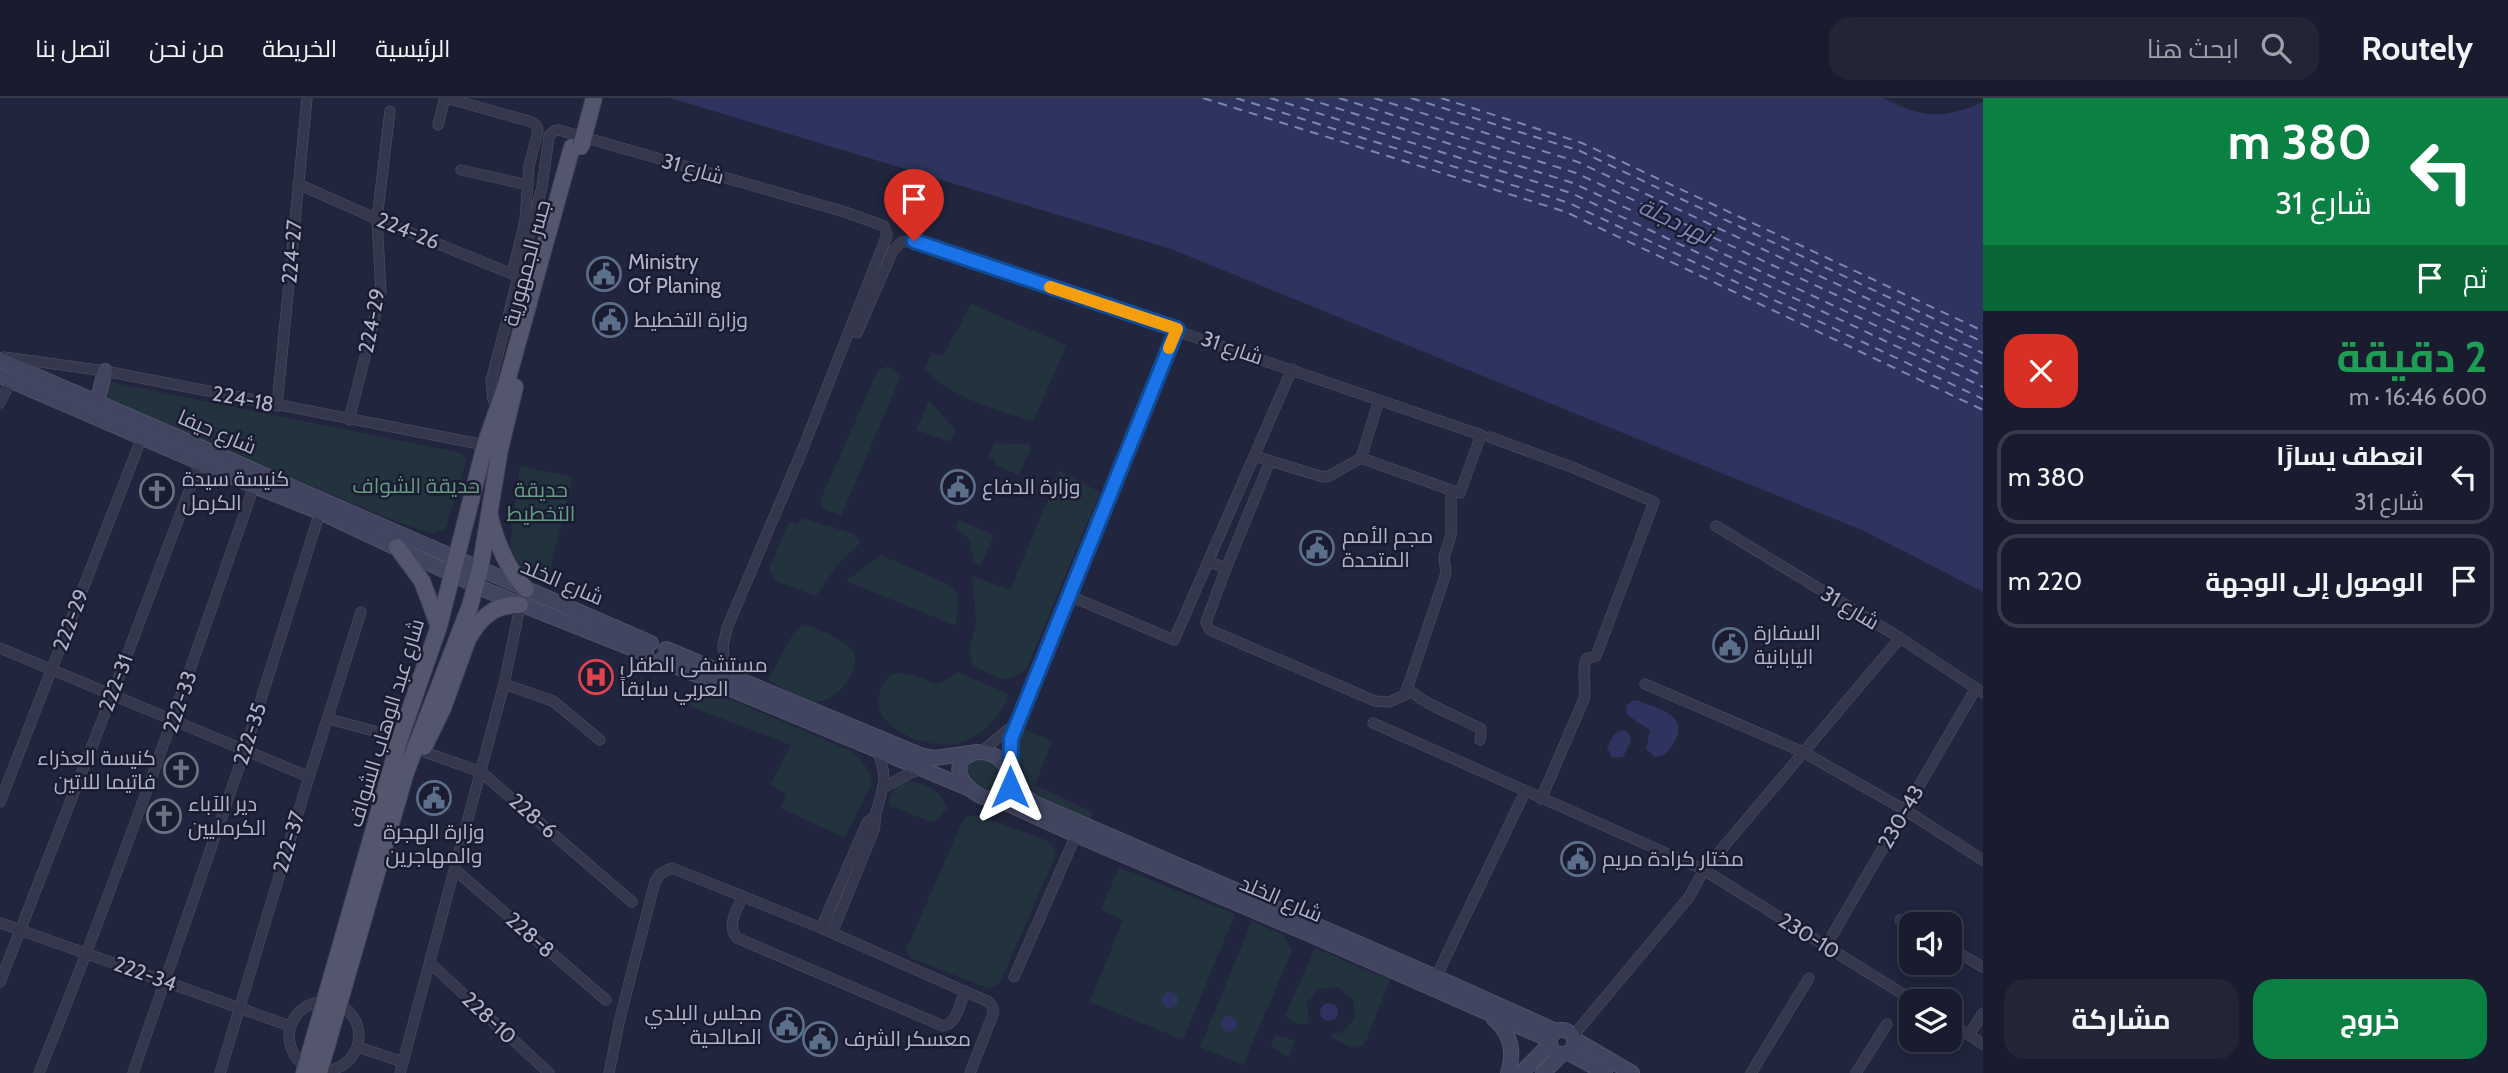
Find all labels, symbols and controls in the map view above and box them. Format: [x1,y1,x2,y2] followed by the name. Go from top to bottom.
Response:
[1829,17,2319,80] search box
[2361,28,2473,68] text: Routely
[2257,29,2295,67] icon: search
[2147,33,2239,65] text: ابحث هنا
[35,34,111,63] text: اتصل بنا
[149,34,224,63] text: من نحن
[262,34,337,63] text: الخريطة
[375,34,451,63] text: الرئيسية
[2228,112,2372,171] text: 380 m
[2396,126,2487,217] icon: left
[659,148,727,191] street label: شارع 31
[884,169,944,241] pin
[895,180,933,218] icon: arrive
[2275,183,2372,222] text: شارع 31
[1634,192,1718,251] water label: نهر دجلة
[498,197,556,329] street label: جسر الجمهورية
[373,207,443,254] street label: 224-26
[276,218,307,285] street label: 224-27
[628,249,722,298] place label: Ministry Of Planing
[585,255,623,293] public building icon: Ministry Of Planing
[2411,259,2449,297] icon: arrive
[2463,263,2487,295] text: ثم
[353,286,390,355] street label: 224-29
[591,301,629,339] public building icon: وزارة التخطيط
[634,307,748,332] place label: وزارة التخطيط
[1197,325,1266,372] street label: شارع 31
[2337,331,2487,383] text: 2 دقيقة
[2004,334,2078,408] button: close
[210,380,276,417] street label: 224-18
[2349,383,2487,411] text: 600 m · 16:46
[173,404,260,461] street label: شارع حيفا
[2276,440,2424,472] text: انعطف يسارًا
[2445,458,2483,496] icon: left
[2008,461,2085,493] text: 380 m
[182,466,289,516] place label: كنيسة سيدة الكرمل
[939,468,977,506] public building icon: وزارة الدفاع
[138,472,176,510] church icon: كنيسة سيدة الكرمل
[352,473,480,498] park label: حديقة الشواف
[982,474,1080,501] place label: وزارة الدفاع
[507,477,575,526] park label: حديقة التخطيط
[2354,488,2424,516] text: شارع 31
[1342,523,1433,572] place label: مجم الأمم المتحدة
[1298,529,1336,567] public building icon: مجم الأمم المتحدة
[516,553,607,612] street label: شارع الخلد
[2445,562,2483,600] icon: arrive
[2008,565,2082,597] text: 220 m
[2205,566,2424,598] text: الوصول إلى الوجهة
[1816,580,1884,636] street label: شارع 31
[47,585,94,654] street label: 222-29
[342,616,431,831] street label: شارع عبد الوهاب الشواف
[1754,620,1821,669] place label: السفارة اليابانية
[1711,626,1749,664] public building icon: السفارة اليابانية
[93,651,138,715] street label: 222-31
[620,652,768,705] place label: مستشفى الطفل العربي سابقاً
[577,658,615,696] hospital icon: مستشفى الطفل العربي سابقاً
[157,667,202,736] street label: 222-33
[228,700,271,768] street label: 222-35
[37,745,156,795] place label: كنيسة العذراء فاتيما للاتين
[973,750,1047,824] position arrow
[162,751,200,789] church icon: كنيسة العذراء فاتيما للاتين
[415,779,453,817] public building icon: وزارة الهجرة والمهاجرين
[1872,780,1929,853] street label: 230-43
[504,788,563,843] street label: 228-6
[188,791,267,841] place label: دير الآباء الكرمليين
[145,797,183,835] church icon: دير الآباء الكرمليين
[267,808,310,876] street label: 222-37
[383,819,485,869] place label: وزارة الهجرة والمهاجرين
[1559,840,1597,878] public building icon: مختار كرادة مريم
[1602,846,1744,873] place label: مختار كرادة مريم
[1235,870,1326,929] street label: شارع الخلد
[501,907,560,963] street label: 228-8
[1774,907,1844,964] street label: 230-10
[1899,912,1962,1052] map controls
[1899,912,1962,975] button: sound
[110,951,180,996] street label: 222-34
[2004,979,2239,1059] button: مشاركة
[2253,979,2487,1059] button: خروج
[457,986,522,1049] street label: 228-10
[1899,989,1962,1052] button: layers
[644,1000,762,1049] place label: مجلس البلدي الصالحية
[768,1006,806,1044] public building icon: مجلس البلدي الصالحية
[801,1020,839,1058] public building icon: معسكر الشرف
[844,1026,971,1051] place label: معسكر الشرف

